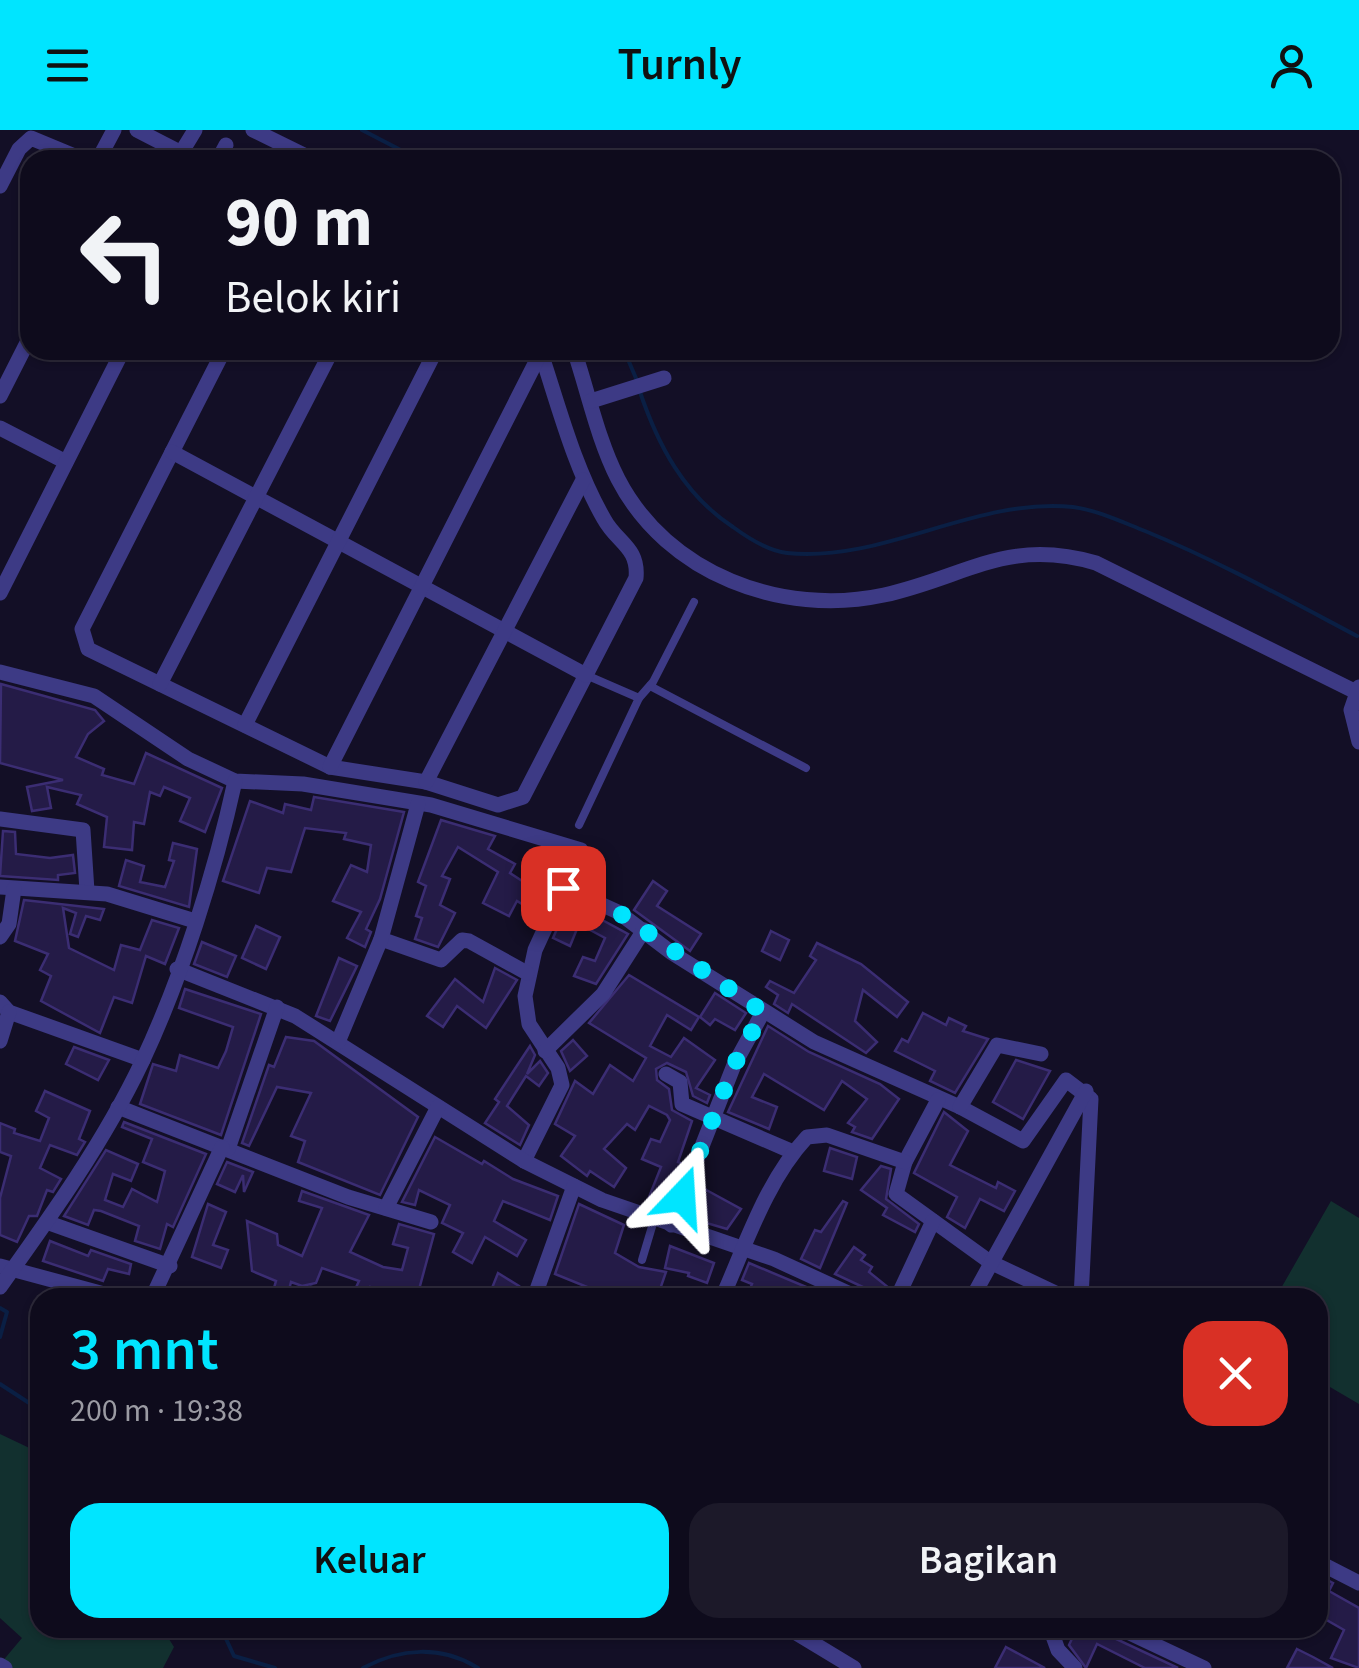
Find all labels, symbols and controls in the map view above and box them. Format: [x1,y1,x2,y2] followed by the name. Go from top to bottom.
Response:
[617,33,742,97] text: Turnly
[40,38,95,93] icon: menu
[1264,38,1319,93] icon: person
[225,173,373,273] text: 90 m
[60,190,190,320] icon: left
[225,266,401,330] text: Belok kiri
[521,846,606,931] pin
[536,861,591,916] icon: arrive
[630,1145,734,1249] position arrow
[70,1308,219,1393] text: 3 mnt
[1183,1321,1288,1426] button: close
[70,1388,243,1434] text: 200 m · 19:38
[70,1503,669,1618] button: Keluar
[689,1503,1288,1618] button: Bagikan

